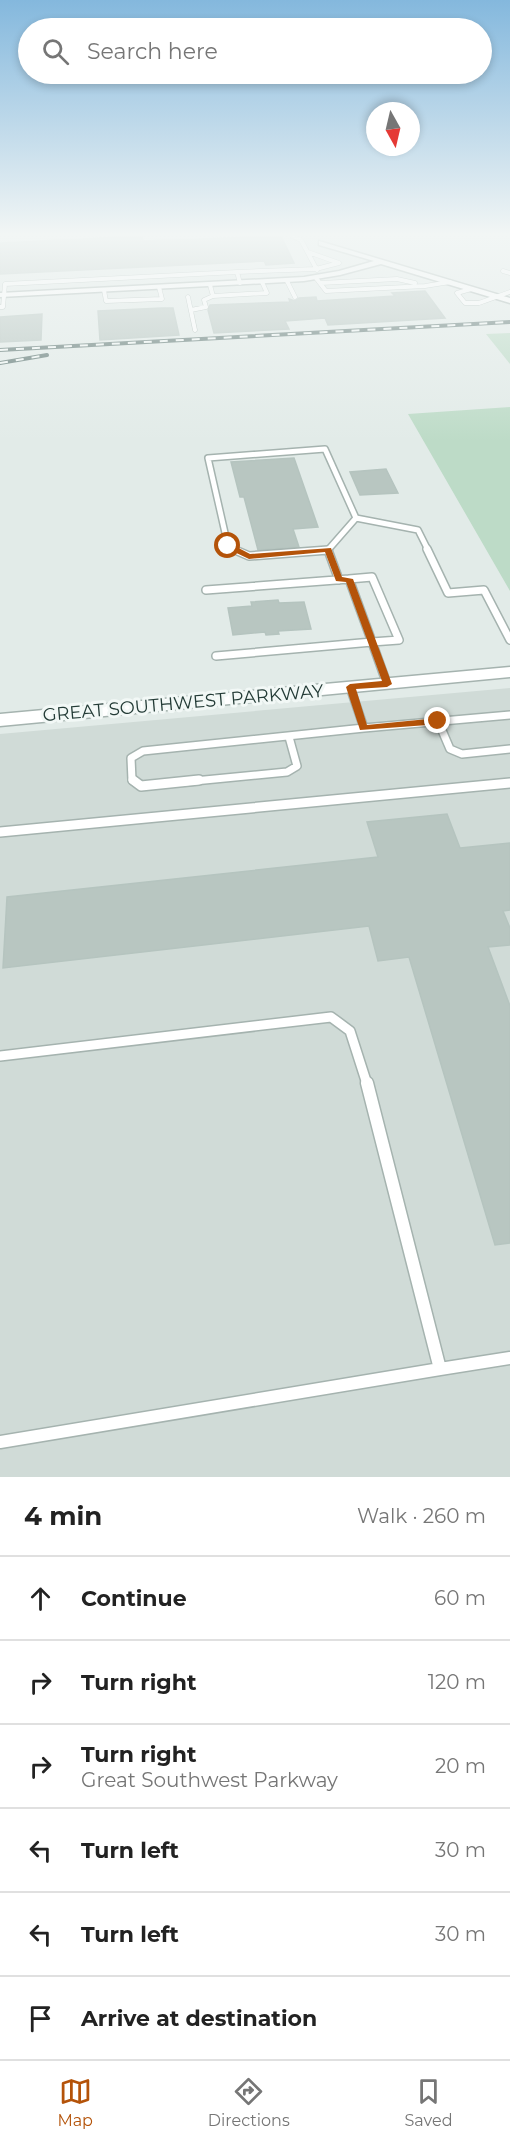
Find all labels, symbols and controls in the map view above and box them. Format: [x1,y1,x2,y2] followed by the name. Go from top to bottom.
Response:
[18,18,492,84] search box
[39,35,72,68] icon: search
[87,38,218,65] text: Search here
[366,102,420,156] north arrow
[214,532,240,558] route start
[42,680,325,726] street label: GREAT SOUTHWEST PARKWAY
[424,707,450,733] route end
[24,1500,102,1532] text: 4 min
[357,1504,486,1528] text: Walk · 260 m
[24,1582,57,1615] icon: ahead
[81,1585,187,1612] text: Continue
[434,1586,486,1610] text: 60 m
[24,1666,57,1699] icon: right
[81,1669,196,1696] text: Turn right
[428,1670,486,1694] text: 120 m
[81,1741,196,1768] text: Turn right
[24,1750,57,1783] icon: right
[435,1754,486,1778] text: 20 m
[81,1768,338,1792] text: Great Southwest Parkway
[24,1834,57,1867] icon: left
[81,1837,179,1864] text: Turn left
[435,1838,486,1862] text: 30 m
[24,1918,57,1951] icon: left
[81,1921,179,1948] text: Turn left
[435,1922,486,1946] text: 30 m
[24,2002,57,2035] icon: arrive
[81,2005,317,2032] text: Arrive at destination
[57,2075,93,2130] tab: Map
[208,2075,290,2130] tab: Directions
[405,2075,453,2130] tab: Saved

